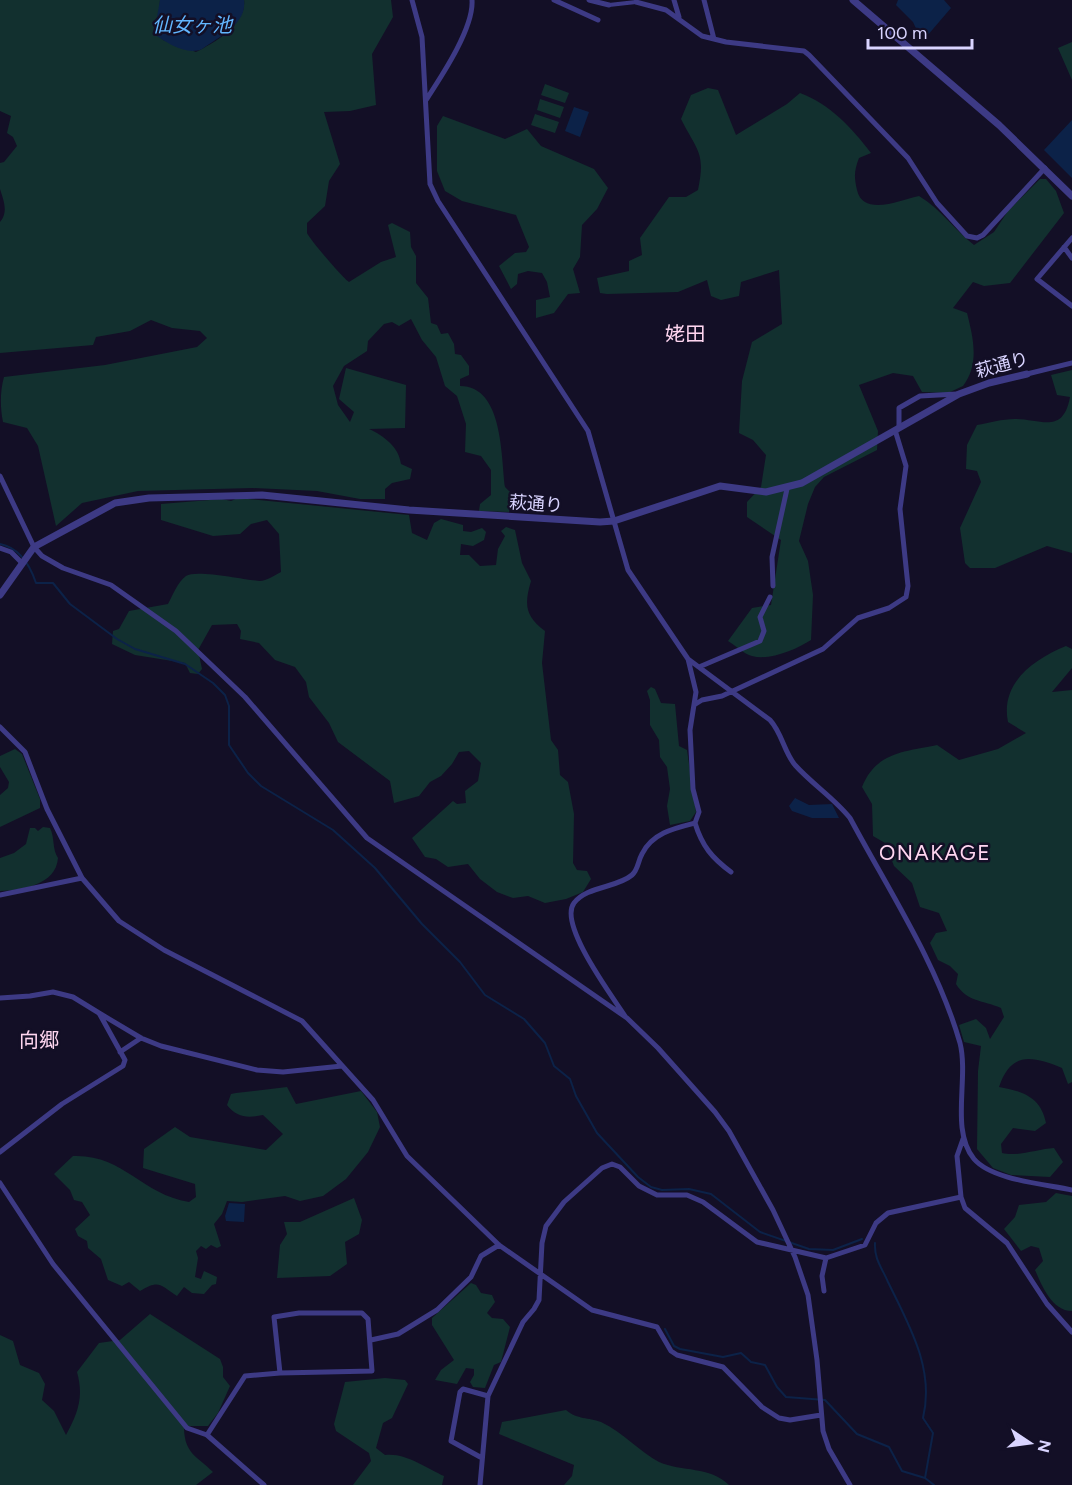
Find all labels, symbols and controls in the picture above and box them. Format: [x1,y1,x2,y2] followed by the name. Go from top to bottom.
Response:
[868,12,972,50] scale bar
[152,13,234,37] water label: 仙女ヶ池
[877,22,927,44] text: 100 m
[665,322,705,346] district label: 姥田
[973,347,1031,383] street label: 萩通り
[508,491,564,517] street label: 萩通り
[879,840,991,865] district label: ONAKAGE
[19,1028,59,1052] district label: 向郷
[1000,1413,1060,1473] north arrow
[1033,1438,1055,1454] text: N

